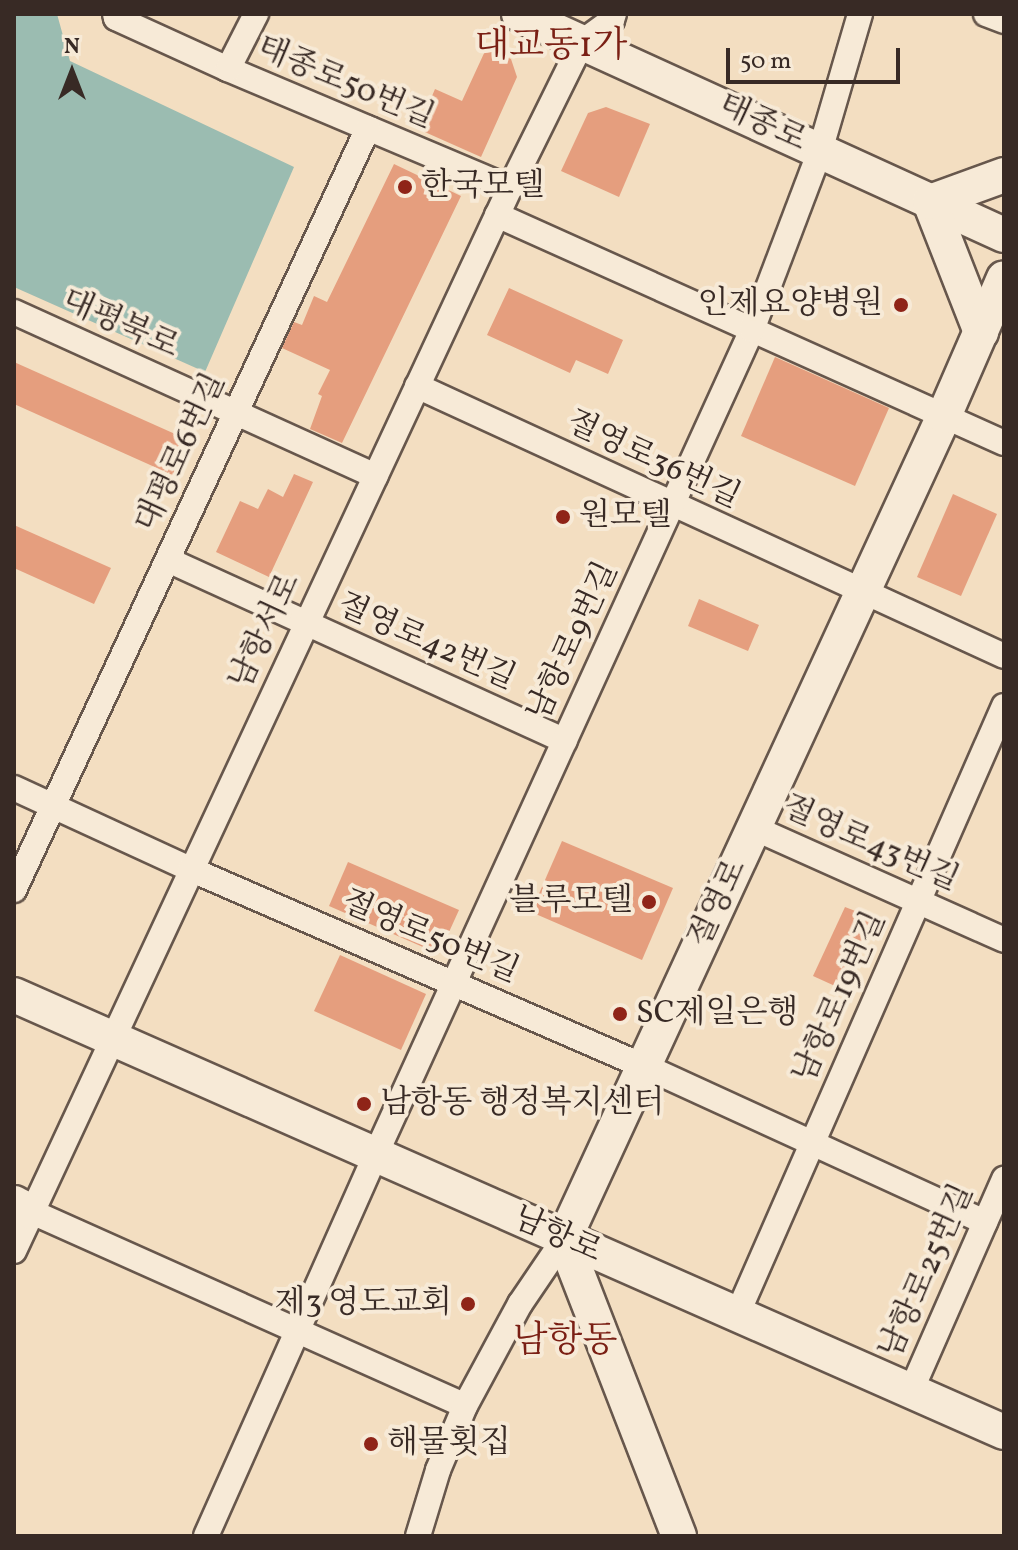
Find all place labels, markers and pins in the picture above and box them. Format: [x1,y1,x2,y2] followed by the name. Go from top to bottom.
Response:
[421,168,545,206] place label: 한국모텔
[396,178,414,196] marker: 한국모텔
[698,286,883,324] place label: 인제요양병원
[890,294,912,316] marker: 인제요양병원
[579,498,672,536] place label: 원모텔
[554,508,572,526] marker: 원모텔
[509,883,633,921] place label: 블루모텔
[640,893,658,911] marker: 블루모텔
[636,995,798,1033] place label: SC제일은행
[611,1005,629,1023] marker: SC제일은행
[380,1085,665,1123] place label: 남항동 행정복지센터
[355,1095,373,1113] marker: 남항동 행정복지센터
[275,1285,452,1323] place label: 제3 영도교회
[459,1295,477,1313] marker: 제3 영도교회
[387,1425,511,1463] place label: 해물횟집
[362,1435,380,1453] marker: 해물횟집

